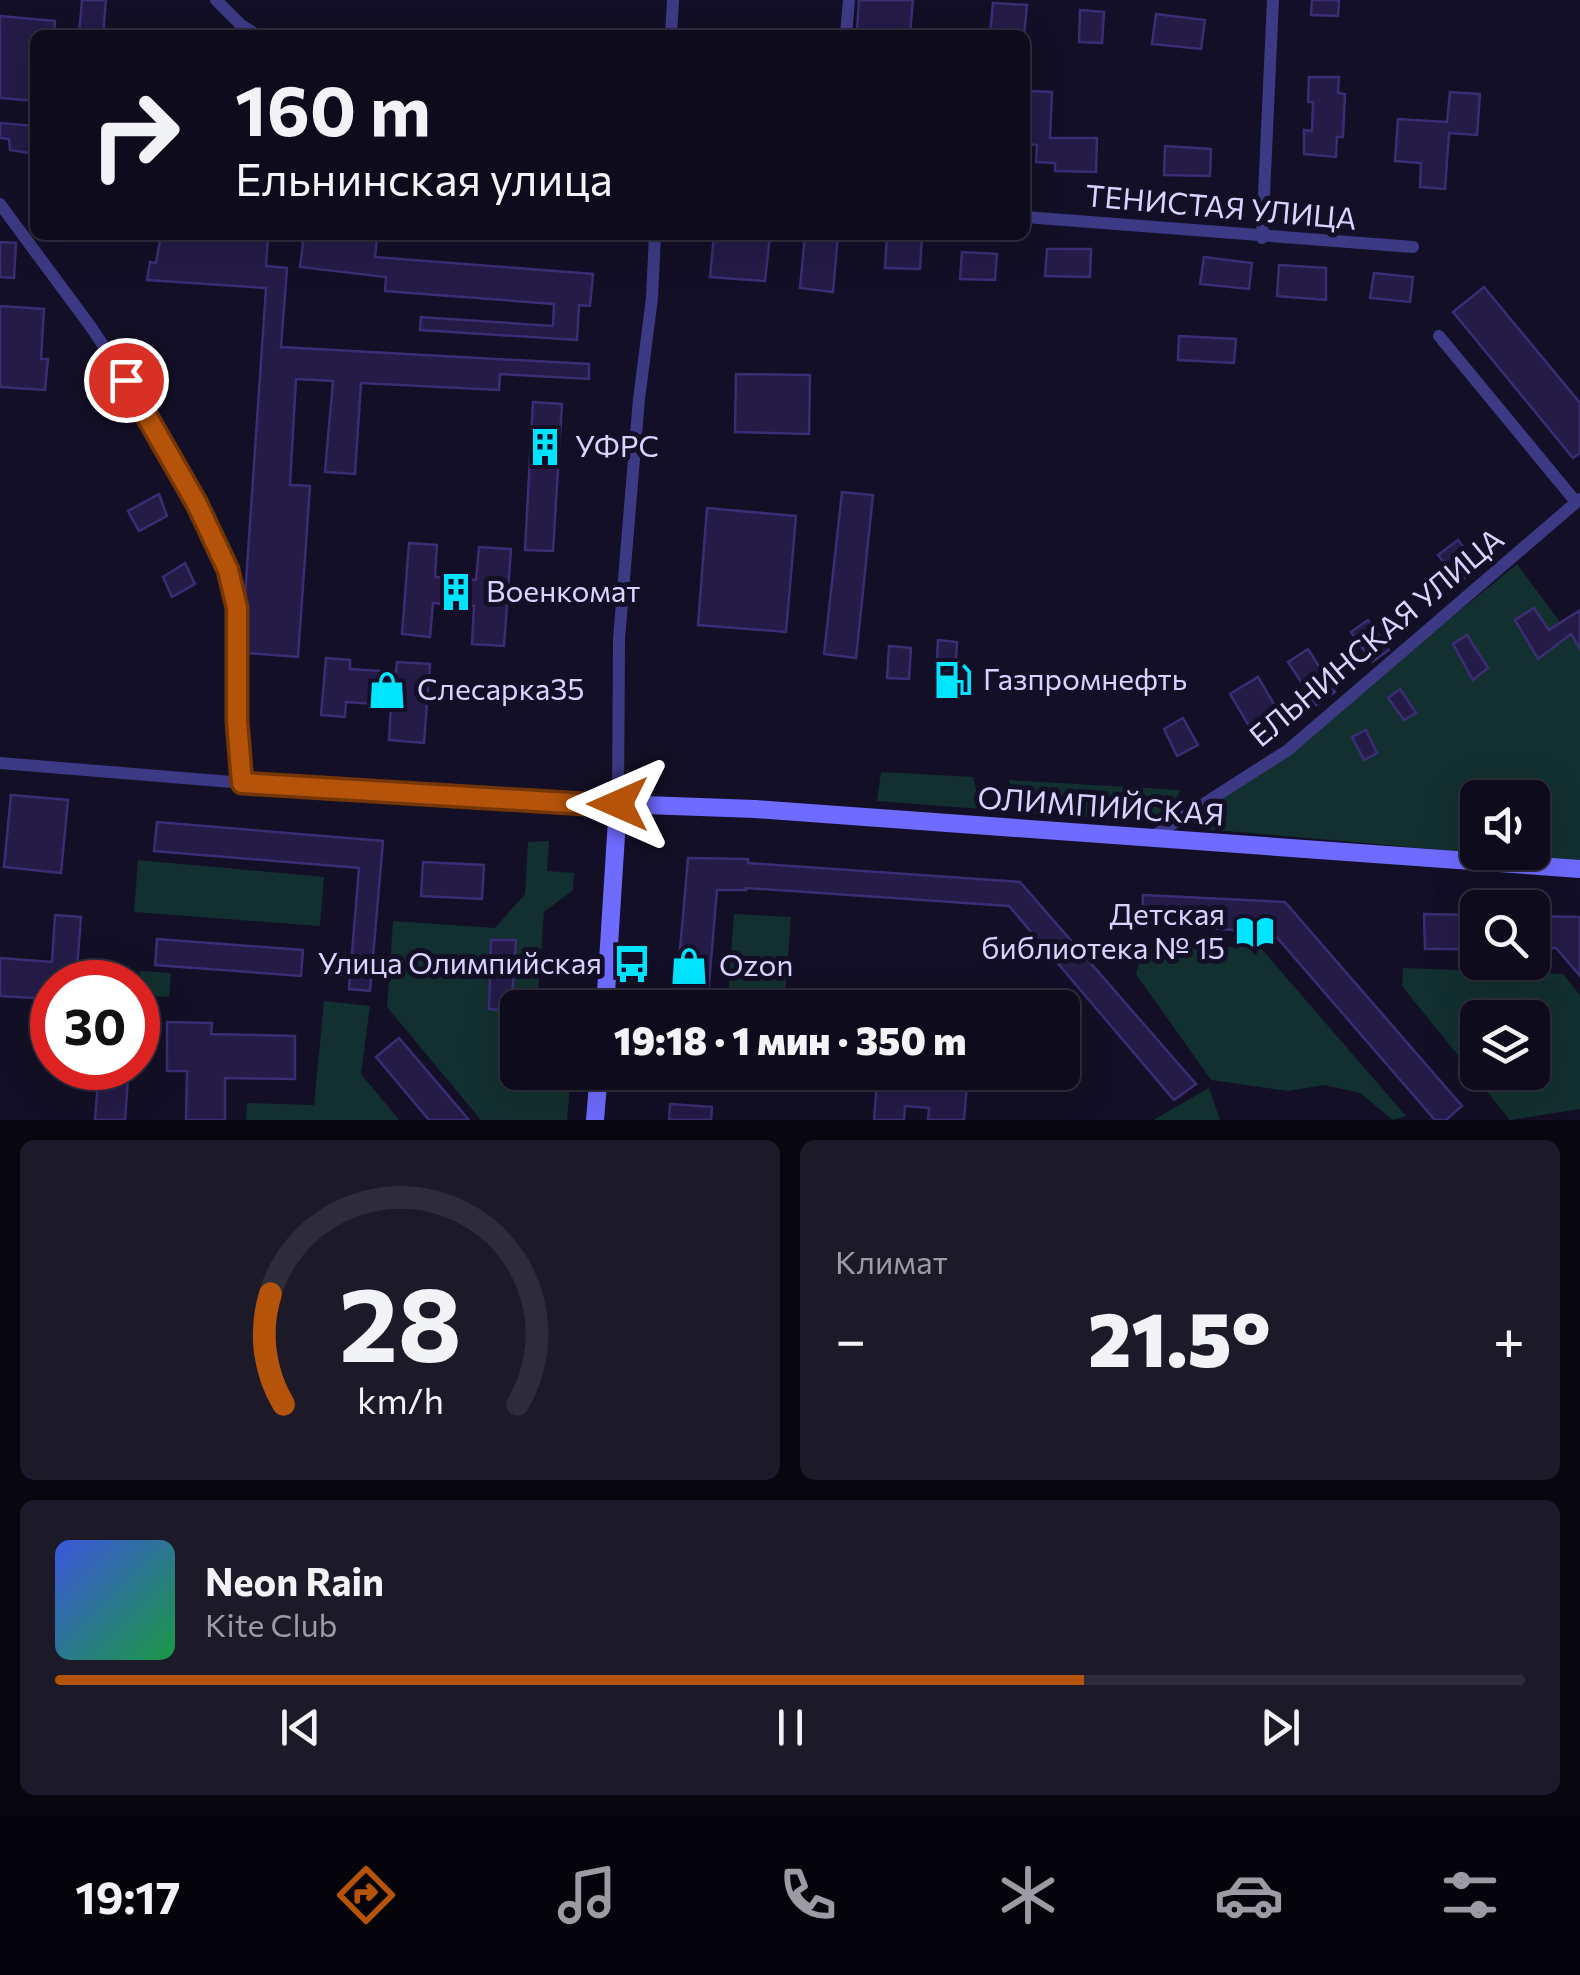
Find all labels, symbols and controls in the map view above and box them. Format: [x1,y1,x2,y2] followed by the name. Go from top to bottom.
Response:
[235,65,431,150] text: 160 m
[70,70,200,200] icon: right
[235,150,613,205] text: Ельнинская улица
[1084,175,1358,236] street label: ТЕНИСТАЯ УЛИЦА
[84,338,169,423] pin
[99,353,154,408] icon: arrive
[524,426,566,468] building icon: УФРС
[575,426,659,463] place label: УФРС
[1241,519,1510,753] street label: ЕЛЬНИНСКАЯ УЛИЦА
[435,571,477,613] building icon: Военкомат
[486,571,640,608] place label: Военкомат
[932,659,974,701] fuel station icon: Газпромнефть
[983,659,1187,696] place label: Газпромнефть
[366,669,408,711] shop icon: Слесарка35
[417,669,585,706] place label: Слесарка35
[566,752,670,856] position arrow
[977,777,1226,832] street label: ОЛИМПИЙСКАЯ
[1460,780,1550,1090] map controls
[1460,780,1550,870] button: sound
[1460,890,1550,980] button: search
[981,894,1225,965] place label: Детская библиотека № 15
[1234,911,1276,953] library icon: Детская библиотека № 15
[318,943,602,980] place label: Улица Олимпийская
[611,943,653,985] bus stop icon: Улица Олимпийская
[668,945,710,987] shop icon: Ozon
[719,945,794,982] place label: Ozon
[30,960,160,1090] speed limit sign: 30
[1460,1000,1550,1090] button: layers
[614,1016,966,1063] text: 19:18 · 1 мин · 350 m
[835,1241,948,1281] text: Климат
[339,1256,461,1383] text: 28
[1088,1291,1271,1382] text: 21.5°
[835,1304,866,1371] text: −
[1493,1304,1525,1371] text: +
[357,1378,443,1421] text: km/h
[205,1557,384,1604] text: Neon Rain
[205,1604,337,1644] text: Kite Club
[273,1700,328,1755] icon: previous
[763,1700,818,1755] icon: pause
[1253,1700,1308,1755] icon: next
[331,1860,401,1930] icon: directions
[552,1860,622,1930] icon: music
[773,1860,843,1930] icon: phone
[993,1860,1063,1930] icon: climate
[1214,1860,1284,1930] icon: car
[1435,1860,1505,1930] icon: filters
[75,1868,180,1923] text: 19:17

